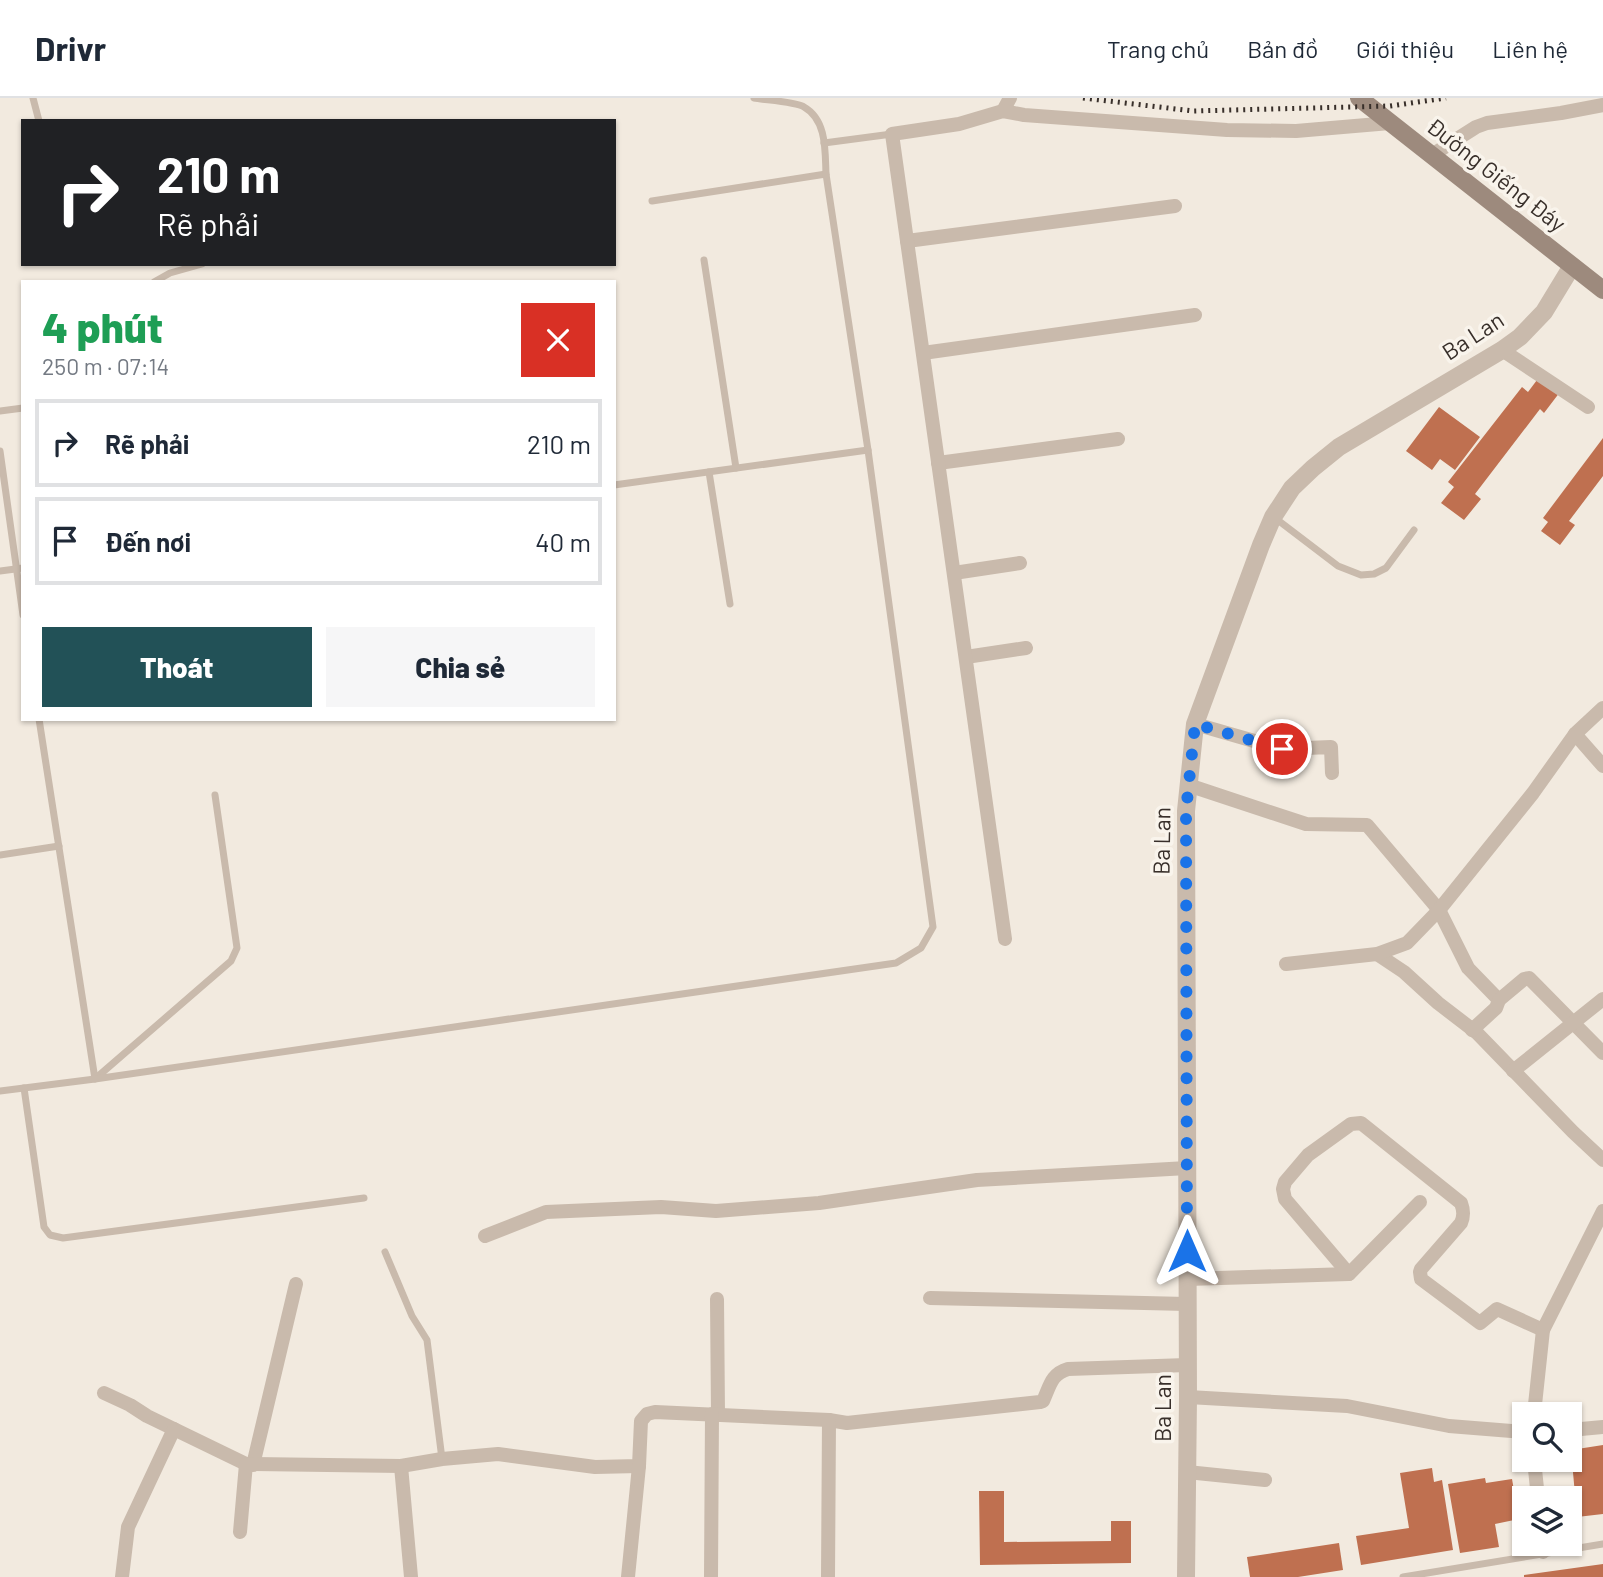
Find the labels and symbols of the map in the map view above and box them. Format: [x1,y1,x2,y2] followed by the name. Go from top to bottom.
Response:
[1422,111,1572,237] street label: Đường Giếng Đáy
[1436,305,1509,365] street label: Ba Lan
[1252,719,1312,779] pin
[1146,807,1176,875] street label: Ba Lan
[1150,1214,1224,1288] position arrow
[1148,1374,1176,1442] street label: Ba Lan

